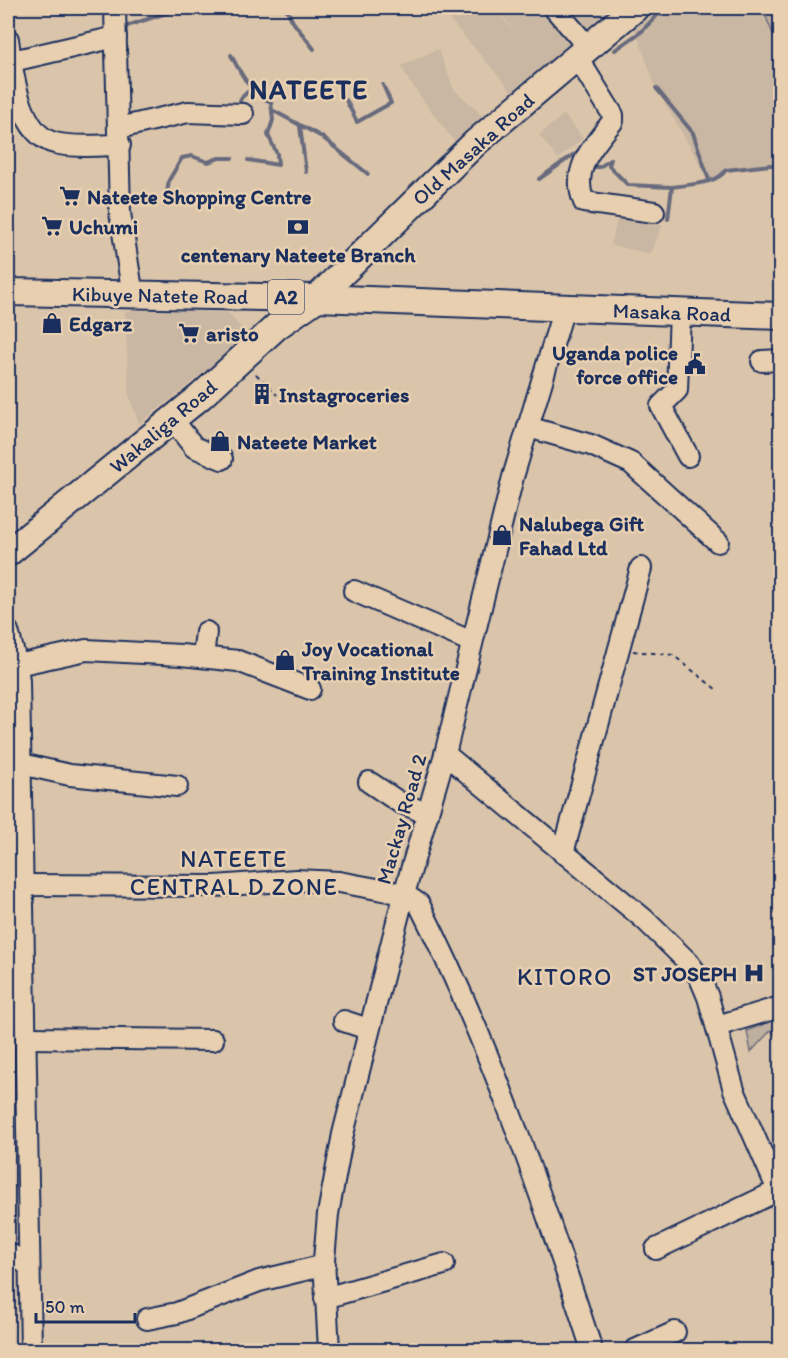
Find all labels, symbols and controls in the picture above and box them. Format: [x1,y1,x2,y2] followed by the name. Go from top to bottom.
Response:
[249,73,369,106] district label: NATEETE
[407,88,539,210] street label: Old Masaka Road
[58,184,82,208] supermarket icon: Nateete Shopping Centre
[87,184,311,210] place label: Nateete Shopping Centre
[40,214,64,238] supermarket icon: Uchumi
[69,214,138,239] place label: Uchumi
[286,215,310,239] bank icon: centenary Nateete Branch
[181,242,416,268] place label: centenary Nateete Branch
[268,280,304,314] road number: A2
[72,281,248,309] street label: Kibuye Natete Road
[612,297,732,327] street label: Masaka Road
[40,311,64,335] shop icon: Edgarz
[69,311,132,337] place label: Edgarz
[177,321,201,345] supermarket icon: aristo
[206,321,259,346] place label: aristo
[552,340,678,389] place label: Uganda police force office
[683,352,707,376] public building icon: Uganda police force office
[104,373,222,478] street label: Wakaliga Road
[250,382,274,406] building icon: Instagroceries
[279,382,409,408] place label: Instagroceries
[208,429,232,453] shop icon: Nateete Market
[237,429,377,454] place label: Nateete Market
[519,511,645,560] place label: Nalubega Gift Fahad Ltd
[490,523,514,547] shop icon: Nalubega Gift Fahad Ltd
[301,636,460,686] place label: Joy Vocational Training Institute
[273,648,297,672] shop icon: Joy Vocational Training Institute
[370,751,432,887] street label: Mackay Road 2
[130,844,338,901] district label: NATEETE CENTRAL D ZONE
[633,961,737,986] place label: ST JOSEPH
[742,961,766,985] hospital icon: ST JOSEPH
[517,962,613,991] district label: KITORO
[36,1286,135,1324] scale bar
[45,1296,85,1318] text: 50 m

